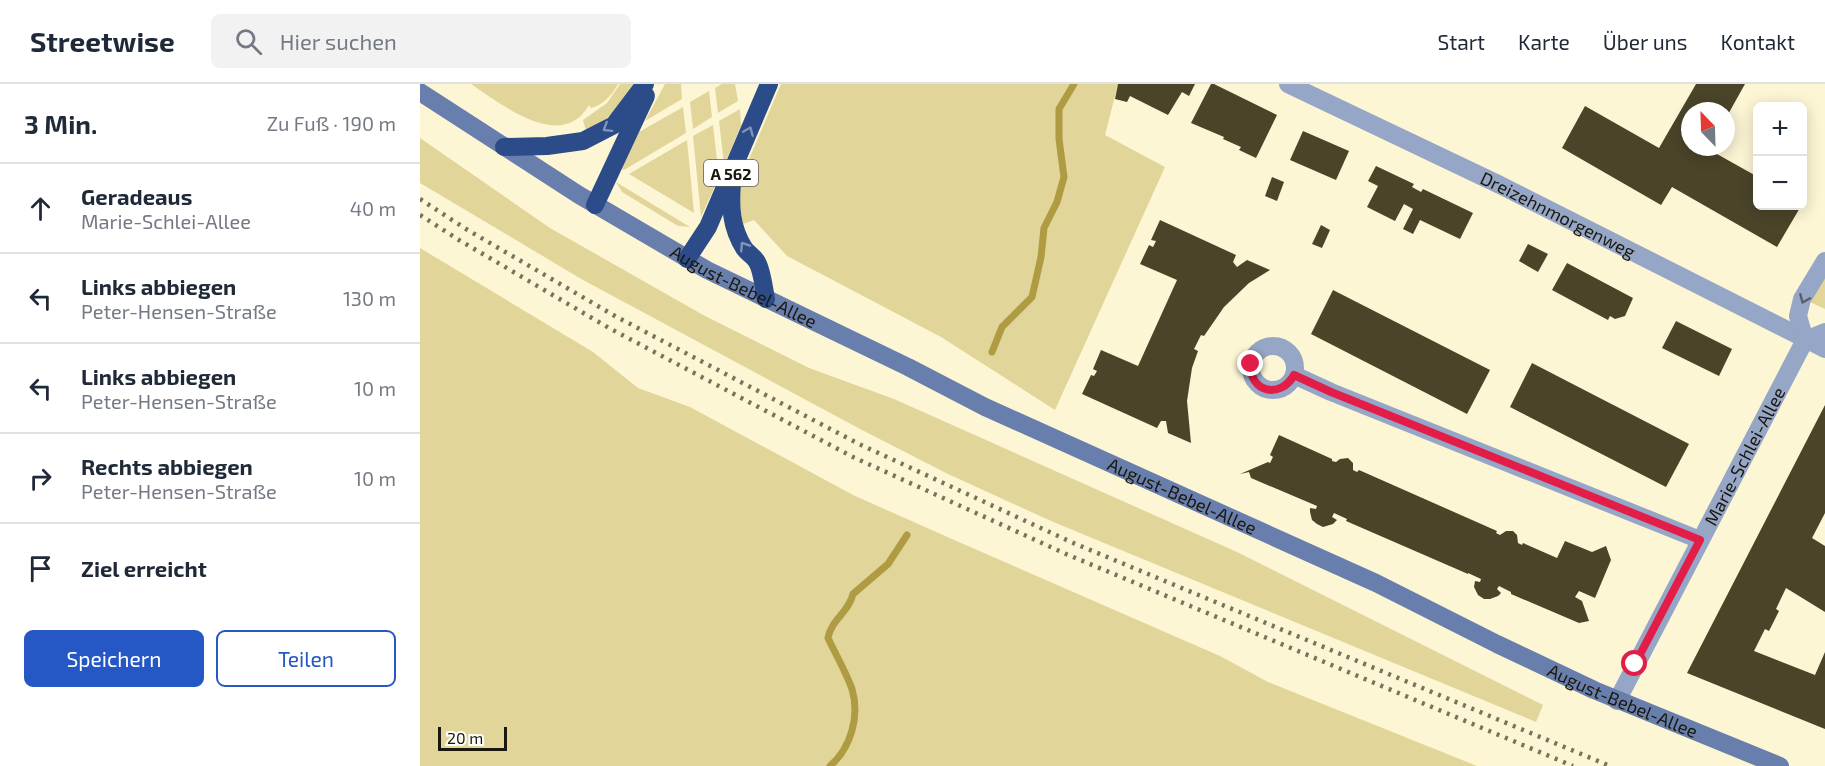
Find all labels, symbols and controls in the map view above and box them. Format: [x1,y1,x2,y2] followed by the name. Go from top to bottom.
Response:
[211,14,631,68] search box
[30,24,175,58] text: Streetwise
[232,25,265,58] icon: search
[280,28,397,54] text: Hier suchen
[1438,29,1485,54] text: Start
[1518,29,1570,54] text: Karte
[1603,29,1688,54] text: Über uns
[1721,29,1795,54] text: Kontakt
[1681,102,1735,156] north arrow
[1753,102,1807,210] map controls
[1753,102,1807,156] button: +
[24,108,97,139] text: 3 Min.
[267,111,396,135] text: Zu Fuß · 190 m
[603,120,614,131] one-way arrow
[742,127,754,138] one-way arrow
[1753,156,1807,210] button: −
[704,160,758,186] road number: A 562
[1477,166,1639,263] street label: Dreizehnmorgenweg
[81,183,192,209] text: Geradeaus
[24,192,57,225] icon: ahead
[350,196,396,220] text: 40 m
[81,209,251,233] text: Marie-Schlei-Allee
[667,240,820,332] street label: August-Bebel-Allee
[740,242,752,252] one-way arrow
[81,273,236,299] text: Links abbiegen
[24,282,57,315] icon: left
[343,286,396,310] text: 130 m
[1799,292,1811,303] one-way arrow
[81,299,277,323] text: Peter-Hensen-Straße
[1237,350,1263,376] route end
[81,363,236,389] text: Links abbiegen
[24,372,57,405] icon: left
[354,376,396,400] text: 10 m
[1699,383,1790,529] street label: Marie-Schlei-Allee
[81,389,277,413] text: Peter-Hensen-Straße
[81,453,253,479] text: Rechts abbiegen
[1104,453,1260,539] street label: August-Bebel-Allee
[24,462,57,495] icon: right
[354,466,396,490] text: 10 m
[81,479,277,503] text: Peter-Hensen-Straße
[24,552,57,585] icon: arrive
[81,555,207,581] text: Ziel erreicht
[24,630,204,687] button: Speichern
[216,630,396,687] button: Teilen
[1621,650,1647,676] route start
[1544,659,1701,742] street label: August-Bebel-Allee
[438,724,507,752] scale bar
[447,728,483,747] text: 20 m

